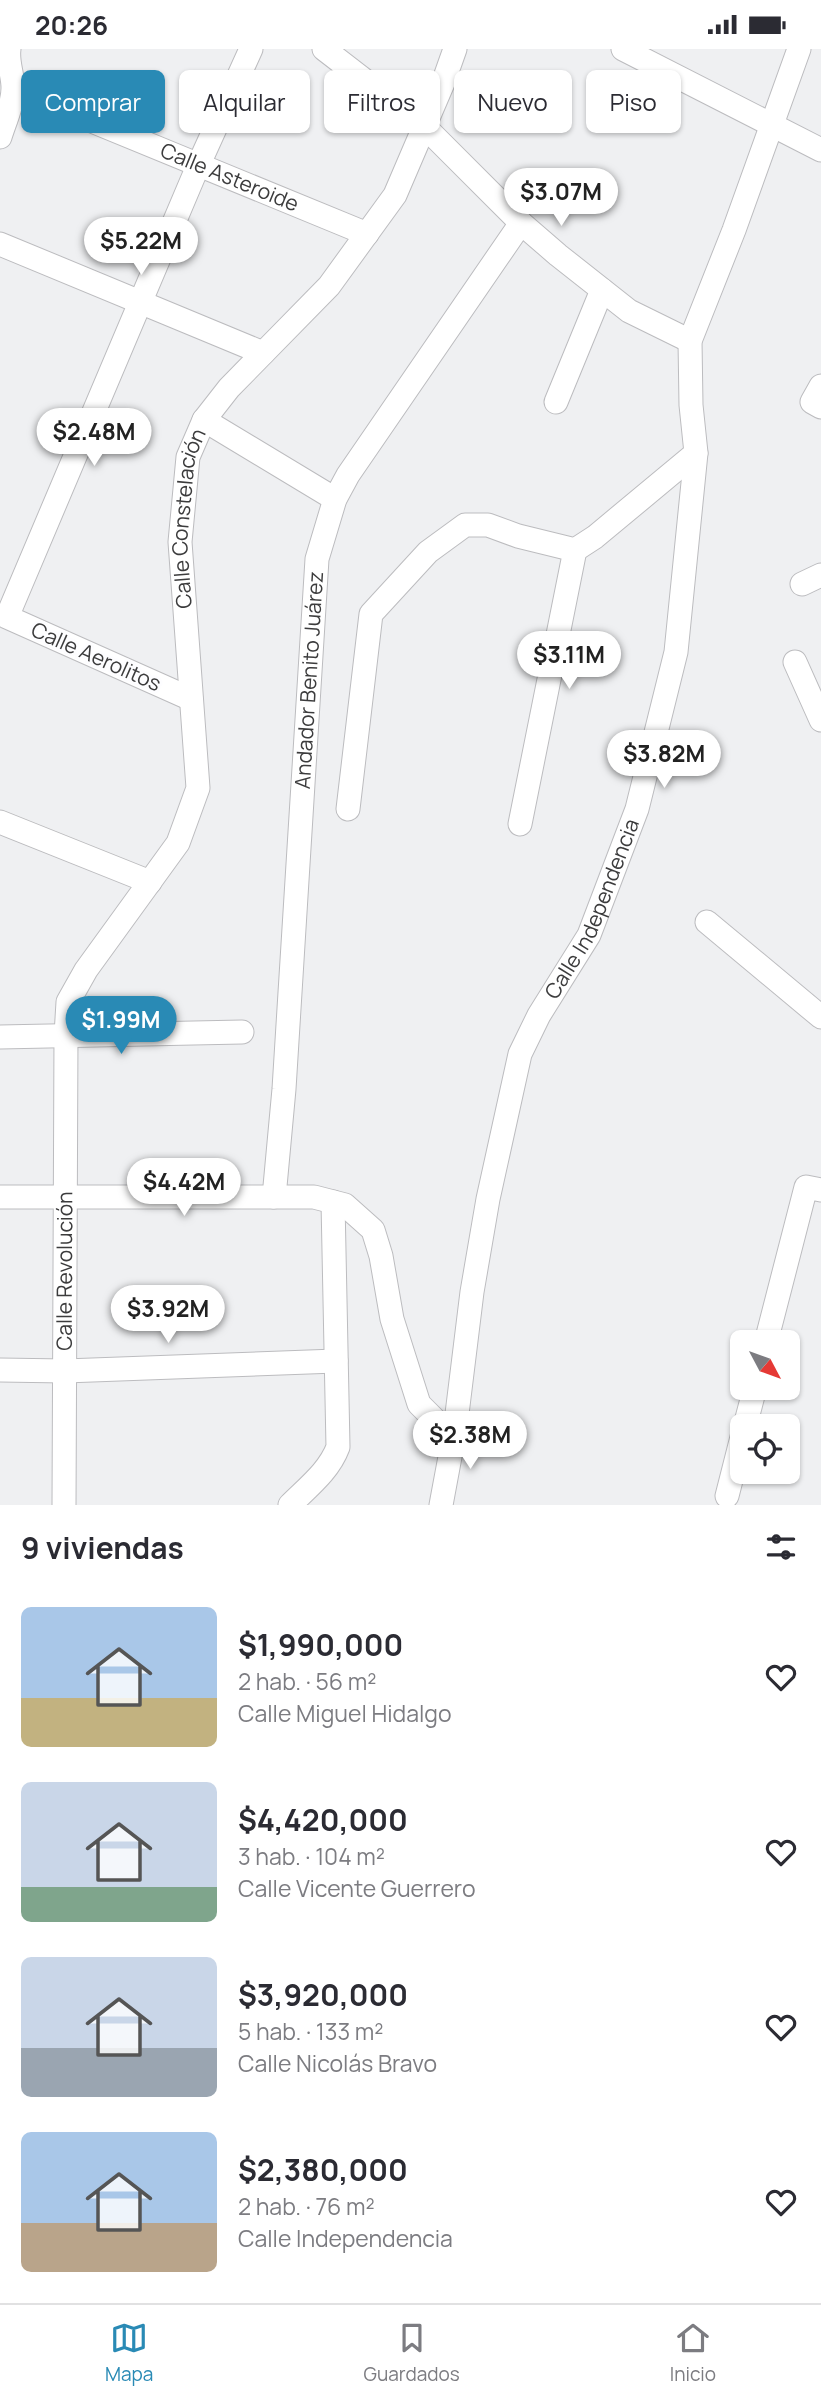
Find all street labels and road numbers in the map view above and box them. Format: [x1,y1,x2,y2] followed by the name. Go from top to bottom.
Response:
[157,136,303,217] street label: Calle Asteroide
[165,424,212,610] street label: Calle Constelación
[288,571,329,790] street label: Andador Benito Juárez
[27,615,166,697] street label: Calle Aerolitos
[538,815,645,1004] street label: Calle Independencia
[50,1191,78,1351] street label: Calle Revolución

